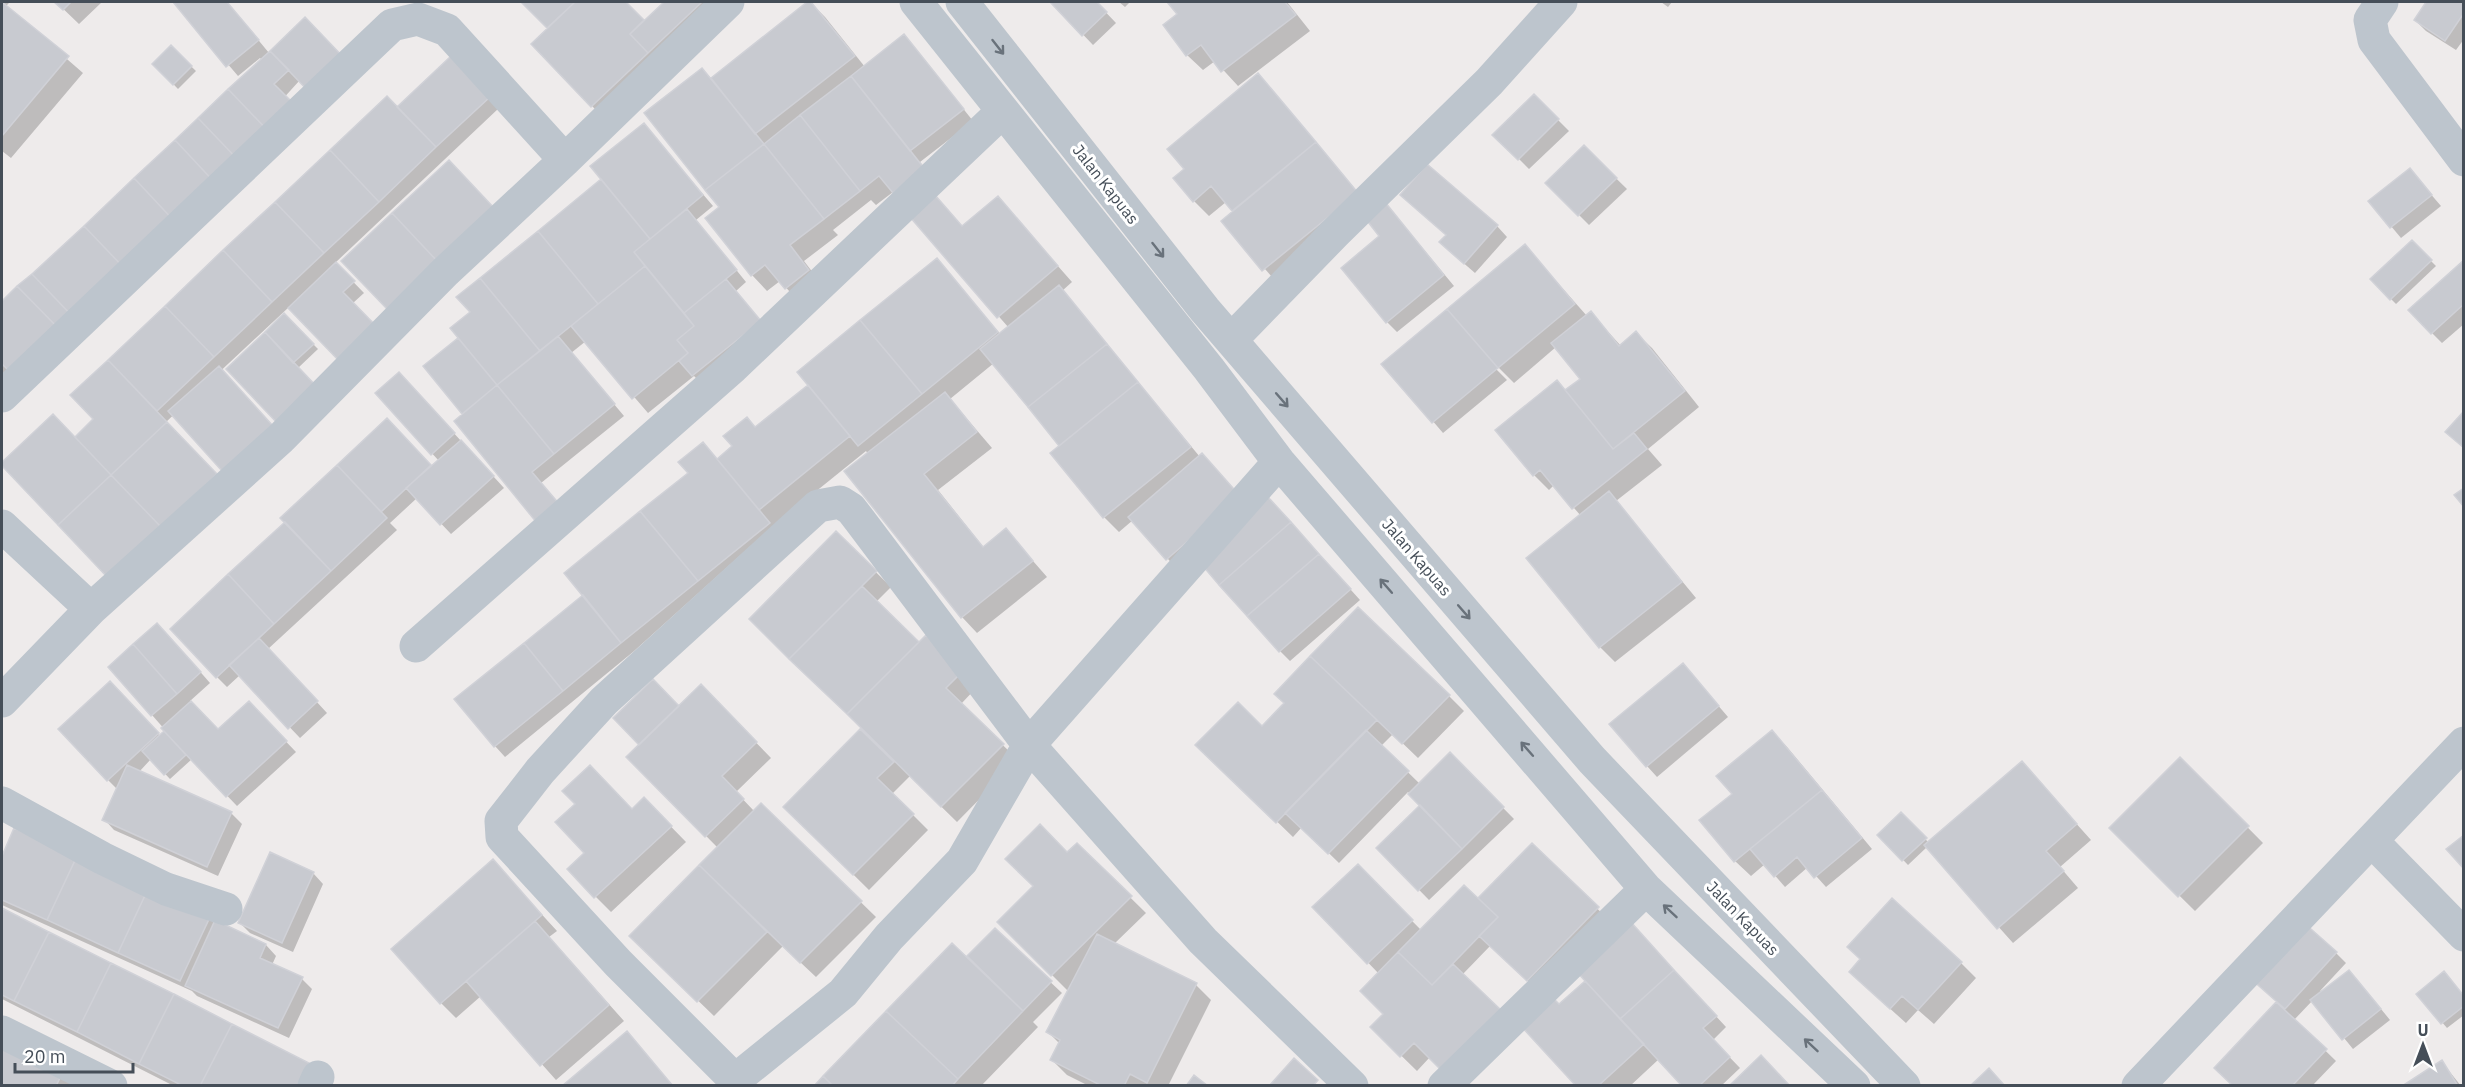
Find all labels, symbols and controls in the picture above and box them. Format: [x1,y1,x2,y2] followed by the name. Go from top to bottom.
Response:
[992,39,1005,55] one-way arrow
[1069,140,1143,228] street label: Jalan Kapuas
[1151,242,1164,258] one-way arrow
[1275,392,1289,407] one-way arrow
[1378,514,1456,600] street label: Jalan Kapuas
[1379,579,1393,594] one-way arrow
[1457,604,1471,619] one-way arrow
[1520,742,1534,757] one-way arrow
[1703,877,1783,959] street label: Jalan Kapuas
[1662,904,1677,919] one-way arrow
[2393,1015,2453,1075] north arrow
[2417,1020,2429,1040] text: U
[15,1036,134,1074] scale bar
[1804,1038,1819,1053] one-way arrow
[24,1045,66,1068] text: 20 m

